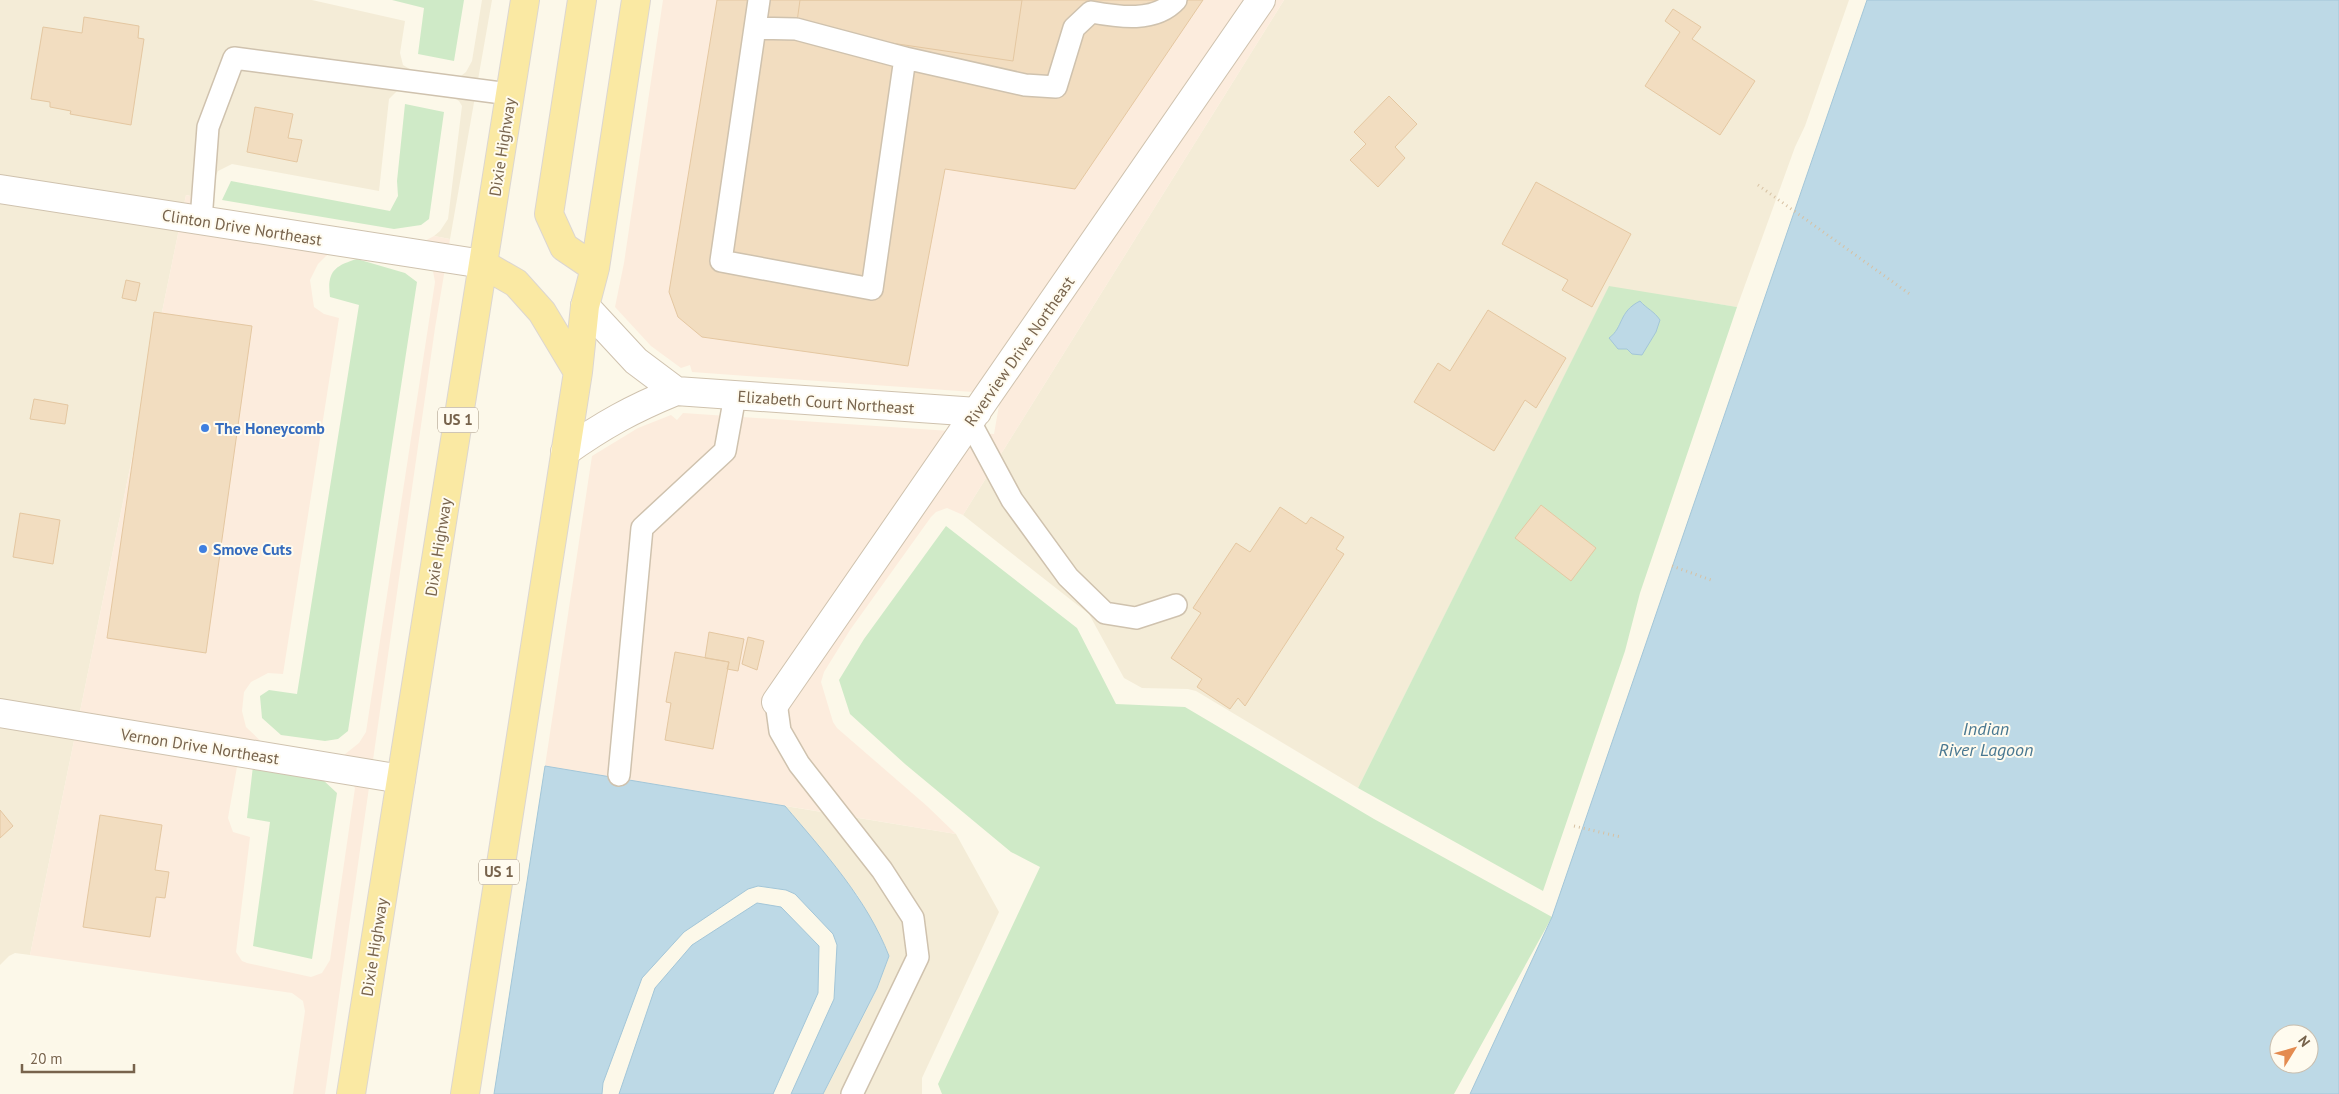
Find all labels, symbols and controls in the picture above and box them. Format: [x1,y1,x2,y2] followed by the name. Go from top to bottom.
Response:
[484,96,520,198] street label: Dixie Highway
[161,204,324,250] street label: Clinton Drive Northeast
[960,272,1079,430] street label: Riverview Drive Northeast
[737,386,915,418] street label: Elizabeth Court Northeast
[438,408,478,432] road number: US 1
[215,418,325,438] place label: The Honeycomb
[199,422,211,434] marker: The Honeycomb
[420,496,456,598] street label: Dixie Highway
[213,539,292,559] place label: Smove Cuts
[197,543,209,555] marker: Smove Cuts
[1939,717,2033,761] water label: Indian River Lagoon
[118,723,281,768] street label: Vernon Drive Northeast
[479,860,519,884] road number: US 1
[356,896,392,998] street label: Dixie Highway
[2269,1024,2319,1074] north arrow
[2294,1032,2314,1050] text: N
[22,1042,135,1074] scale bar
[30,1049,63,1068] text: 20 m

